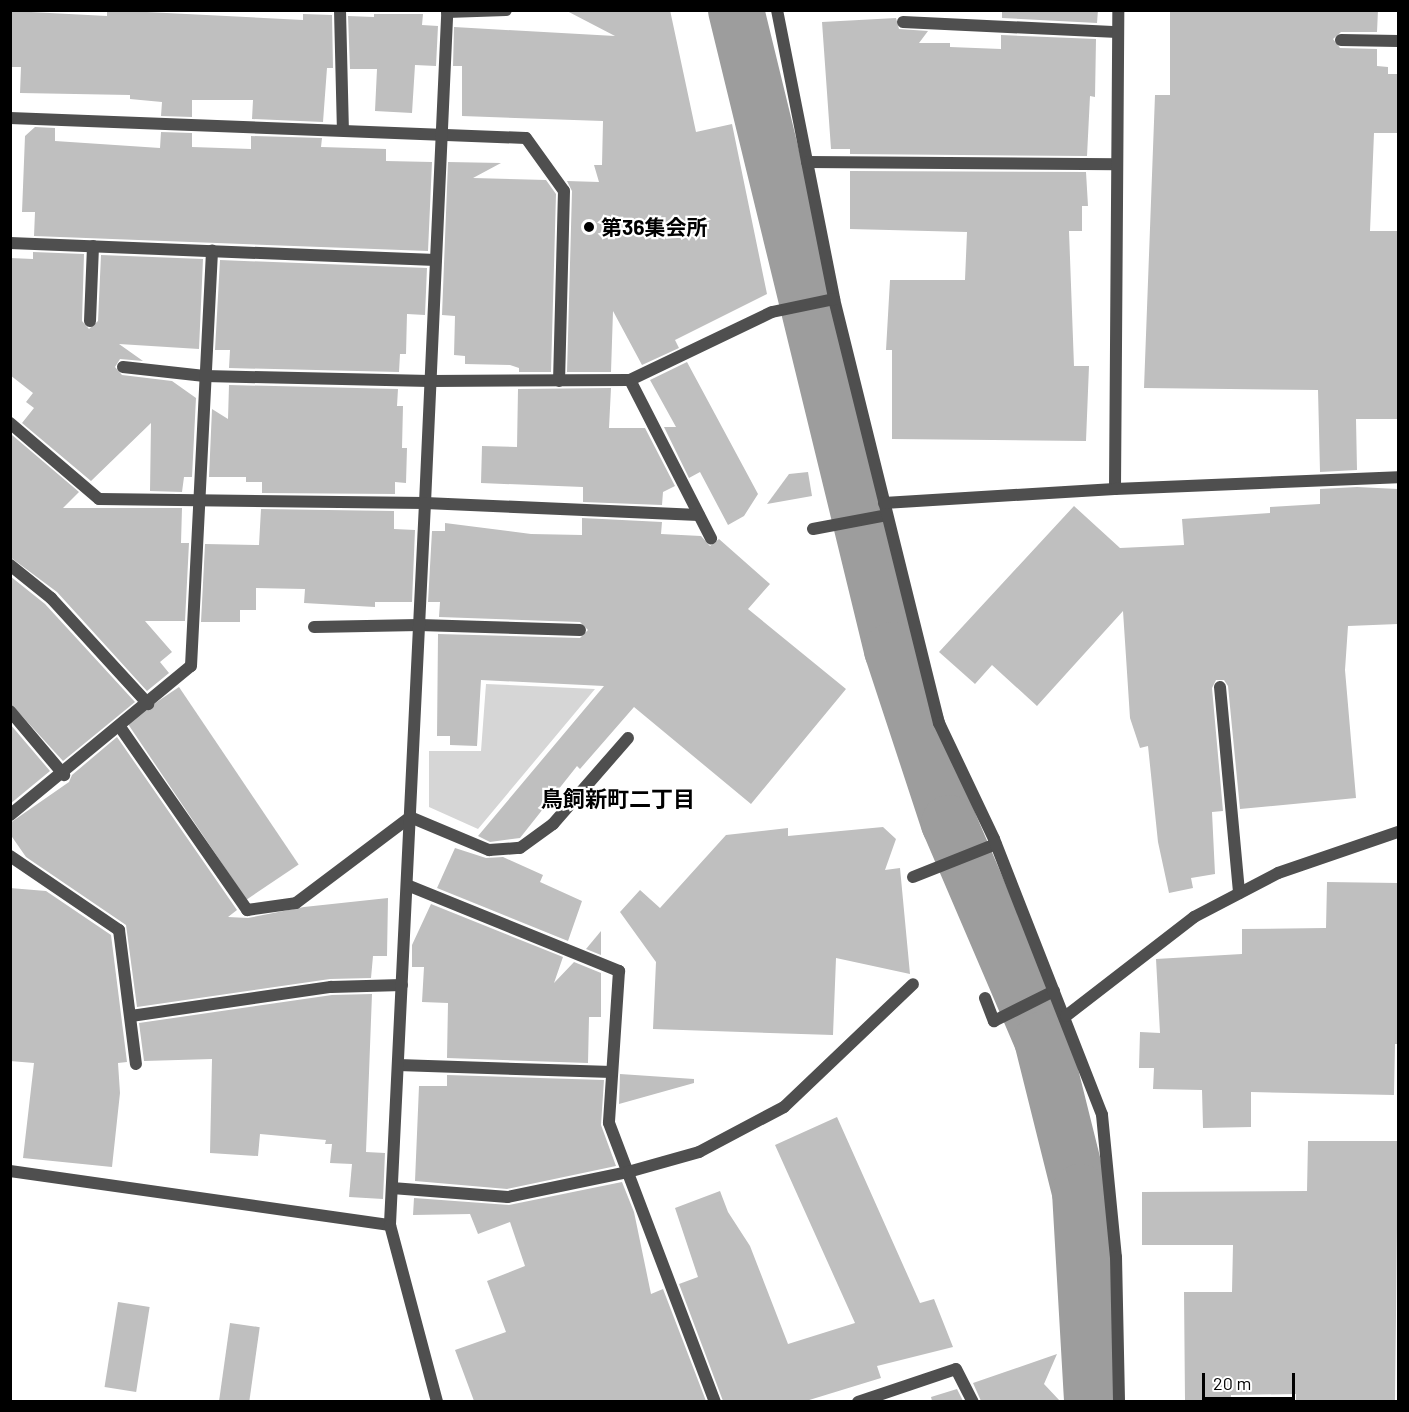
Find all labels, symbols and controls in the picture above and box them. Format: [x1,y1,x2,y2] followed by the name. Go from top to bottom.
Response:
[601,214,708,240] place label: 第36集会所
[582,220,596,234] marker: 第36集会所
[541,786,695,812] district label: 鳥飼新町二丁目
[1205,1361,1298,1399] scale bar
[1213,1372,1251,1394] text: 20 m

